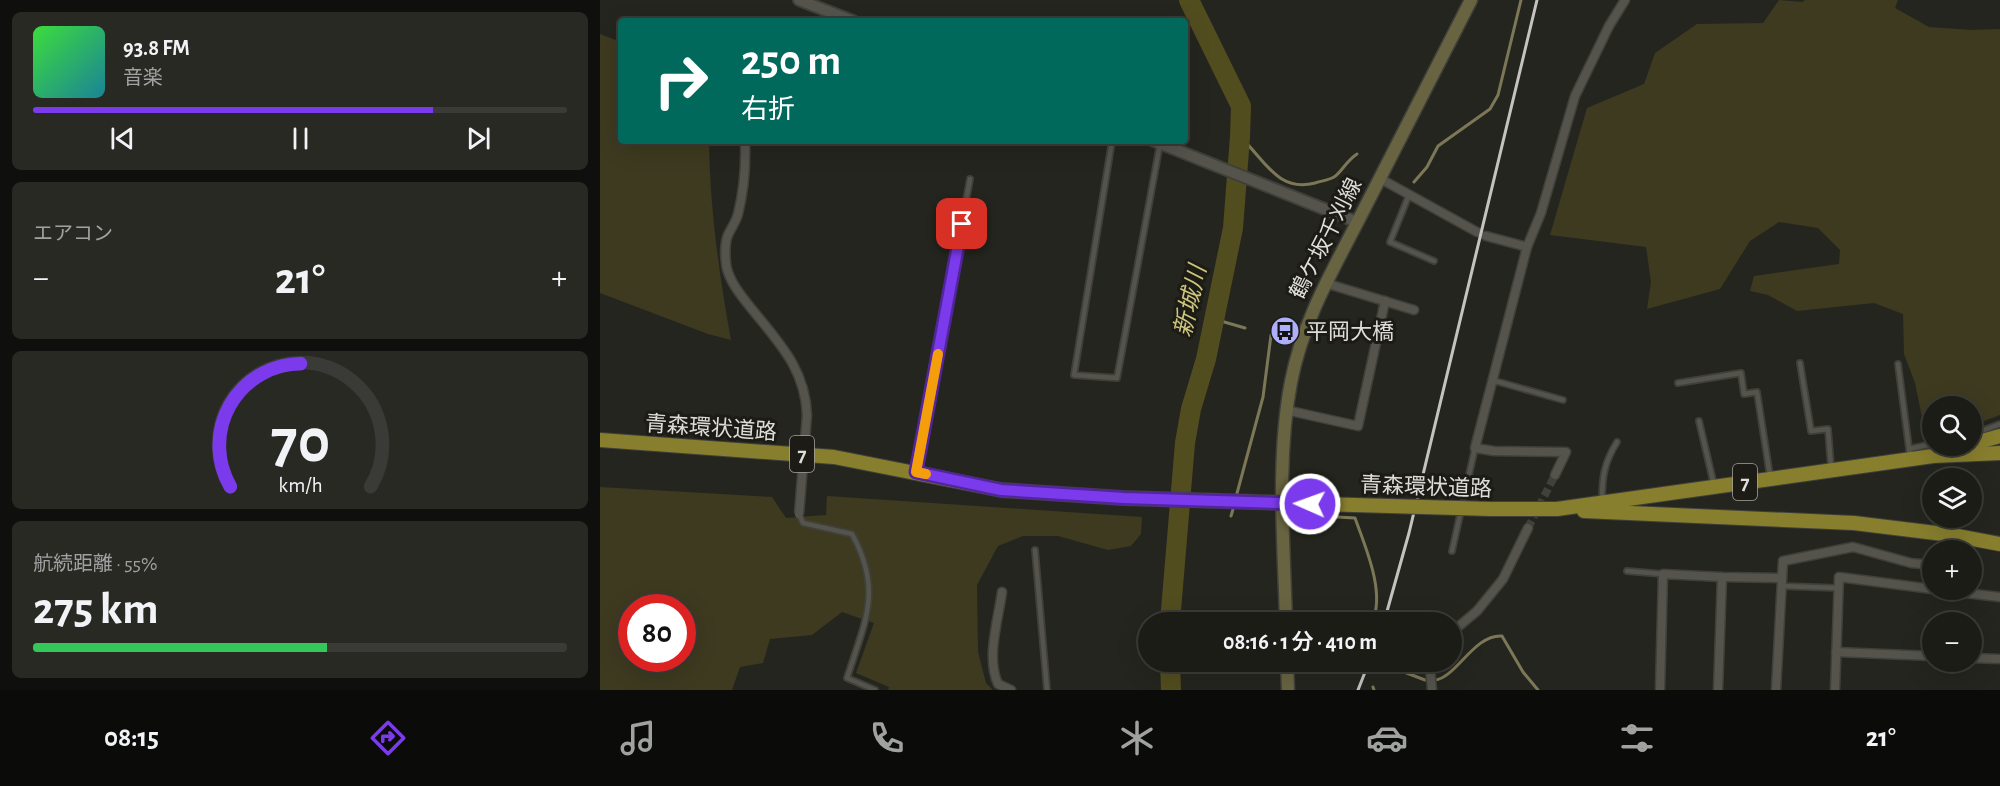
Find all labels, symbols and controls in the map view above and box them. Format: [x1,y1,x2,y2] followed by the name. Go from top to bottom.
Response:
[123,37,190,59] text: 93.8 FM
[741,40,841,82] text: 250 m
[642,42,720,120] icon: right
[123,68,163,88] text: 音楽
[741,96,795,123] text: 右折
[106,122,139,155] icon: previous
[284,122,317,155] icon: pause
[462,122,495,155] icon: next
[1285,174,1366,302] street label: 鶴ケ坂千刈線
[936,198,987,249] pin
[945,207,978,240] icon: arrive
[33,224,113,244] text: エアコン
[275,257,325,302] text: 21°
[1169,260,1211,339] water label: 新城川
[33,262,49,295] text: −
[551,262,567,295] text: +
[1269,315,1301,347] bus stop icon: 平岡大橋
[1306,320,1394,343] place label: 平岡大橋
[1922,396,1982,672] map controls
[1922,396,1982,456] button: search
[270,411,330,473] text: 70
[644,411,778,444] street label: 青森環状道路
[790,436,814,472] road number: 7
[1733,464,1757,500] road number: 7
[1922,468,1982,528] button: layers
[1278,472,1342,536] position arrow
[1360,473,1492,500] street label: 青森環状道路
[278,475,322,496] text: km/h
[1922,540,1982,600] button: +
[33,554,157,574] text: 航続距離 · 55%
[33,587,158,632] text: 275 km
[618,594,696,672] speed limit sign: 80
[1922,612,1982,672] button: −
[1223,631,1377,653] text: 08:16 · 1 分 · 410 m
[367,717,409,759] icon: directions
[617,717,659,759] icon: music
[866,717,908,759] icon: phone
[1116,717,1158,759] icon: climate
[1366,717,1408,759] icon: car
[1616,717,1658,759] icon: filters
[104,724,159,751] text: 08:15
[1866,724,1896,751] text: 21°

